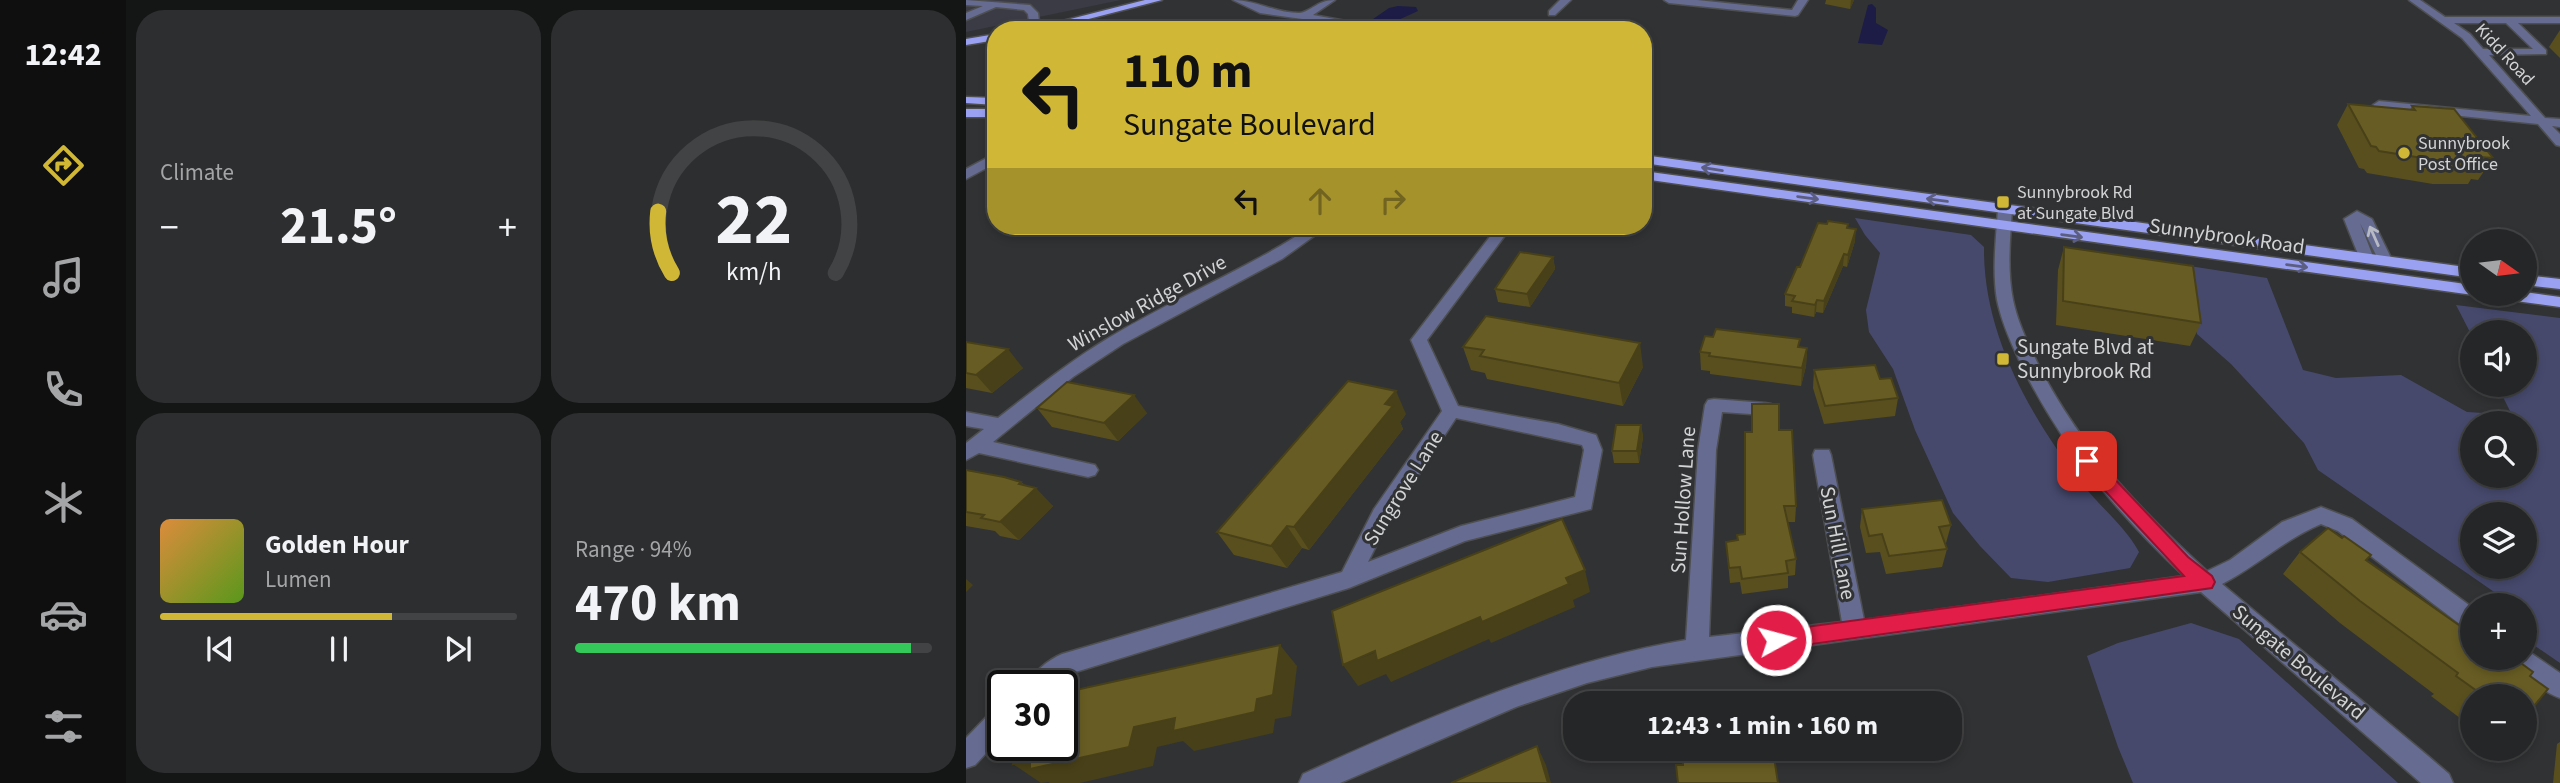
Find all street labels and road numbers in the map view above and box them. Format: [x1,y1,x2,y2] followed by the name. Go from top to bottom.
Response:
[2469,18,2540,91] street label: Kidd Road
[2147,210,2307,262] street label: Sunnybrook Road
[1062,247,1232,359] street label: Winslow Ridge Drive
[1356,425,1450,551] street label: Sungrove Lane
[1663,425,1703,575] street label: Sun Hollow Lane
[1812,484,1864,602] street label: Sun Hill Lane
[2226,597,2372,727] street label: Sungate Boulevard

